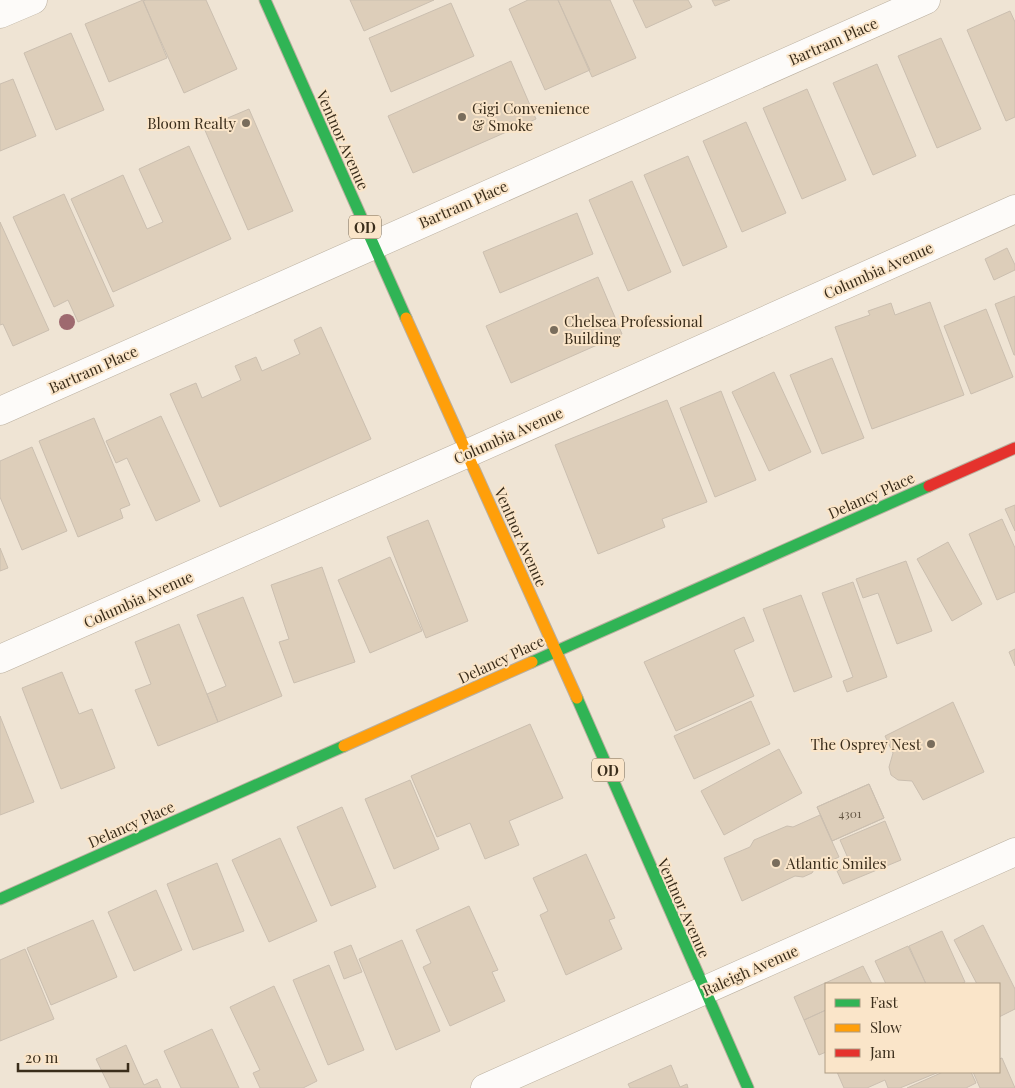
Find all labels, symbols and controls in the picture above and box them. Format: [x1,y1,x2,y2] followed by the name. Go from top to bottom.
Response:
[785,12,881,70] street label: Bartram Place
[312,86,374,193] street label: Ventnor Avenue
[472,98,590,135] place label: Gigi Convenience & Smoke
[456,111,468,123] marker: Gigi Convenience & Smoke
[147,113,236,133] place label: Bloom Realty
[240,117,252,129] marker: Bloom Realty
[415,175,511,233] street label: Bartram Place
[349,216,381,238] road number: OD
[820,237,936,303] street label: Columbia Avenue
[564,311,703,348] place label: Chelsea Professional Building
[548,324,560,336] marker: Chelsea Professional Building
[45,340,141,398] street label: Bartram Place
[450,402,566,468] street label: Columbia Avenue
[825,467,917,523] street label: Delancy Place
[490,483,552,590] street label: Ventnor Avenue
[80,566,196,632] street label: Columbia Avenue
[455,630,547,688] street label: Delancy Place
[810,734,922,754] place label: The Osprey Nest
[925,738,937,750] marker: The Osprey Nest
[592,758,624,782] road number: OD
[85,796,177,852] street label: Delancy Place
[839,805,862,821] house number: 4301
[785,853,886,873] place label: Atlantic Smiles
[653,854,715,961] street label: Ventnor Avenue
[770,857,782,869] marker: Atlantic Smiles
[699,940,801,1000] street label: Raleigh Avenue
[825,983,1000,1073] legend
[870,992,899,1012] text: Fast
[870,1017,902,1037] text: Slow
[18,1040,128,1072] scale bar
[869,1042,896,1062] text: Jam
[25,1047,59,1067] text: 20 m

